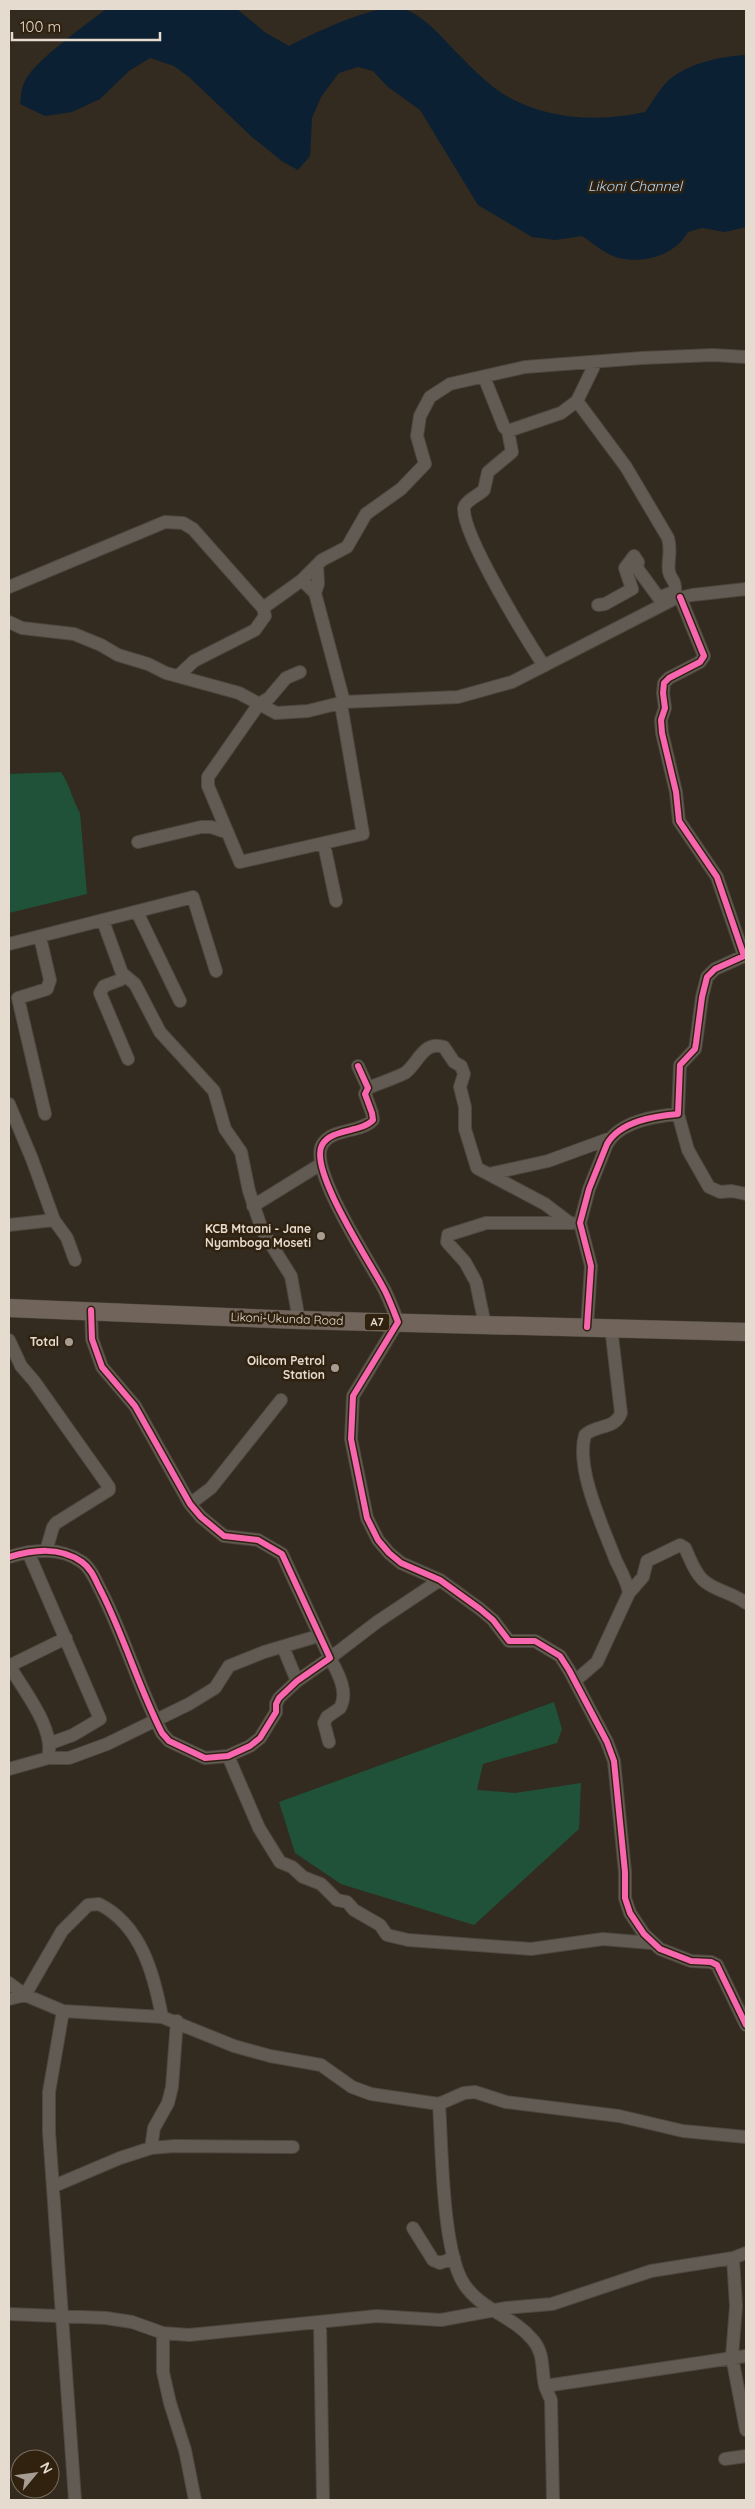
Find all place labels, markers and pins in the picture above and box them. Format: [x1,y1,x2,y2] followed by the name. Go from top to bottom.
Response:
[205,1221,311,1250] place label: KCB Mtaani - Jane Nyamboga Moseti
[315,1230,327,1242] marker: KCB Mtaani - Jane Nyamboga Moseti
[30,1334,59,1349] place label: Total
[63,1336,75,1348] marker: Total
[247,1353,325,1382] place label: Oilcom Petrol Station
[329,1362,341,1374] marker: Oilcom Petrol Station

